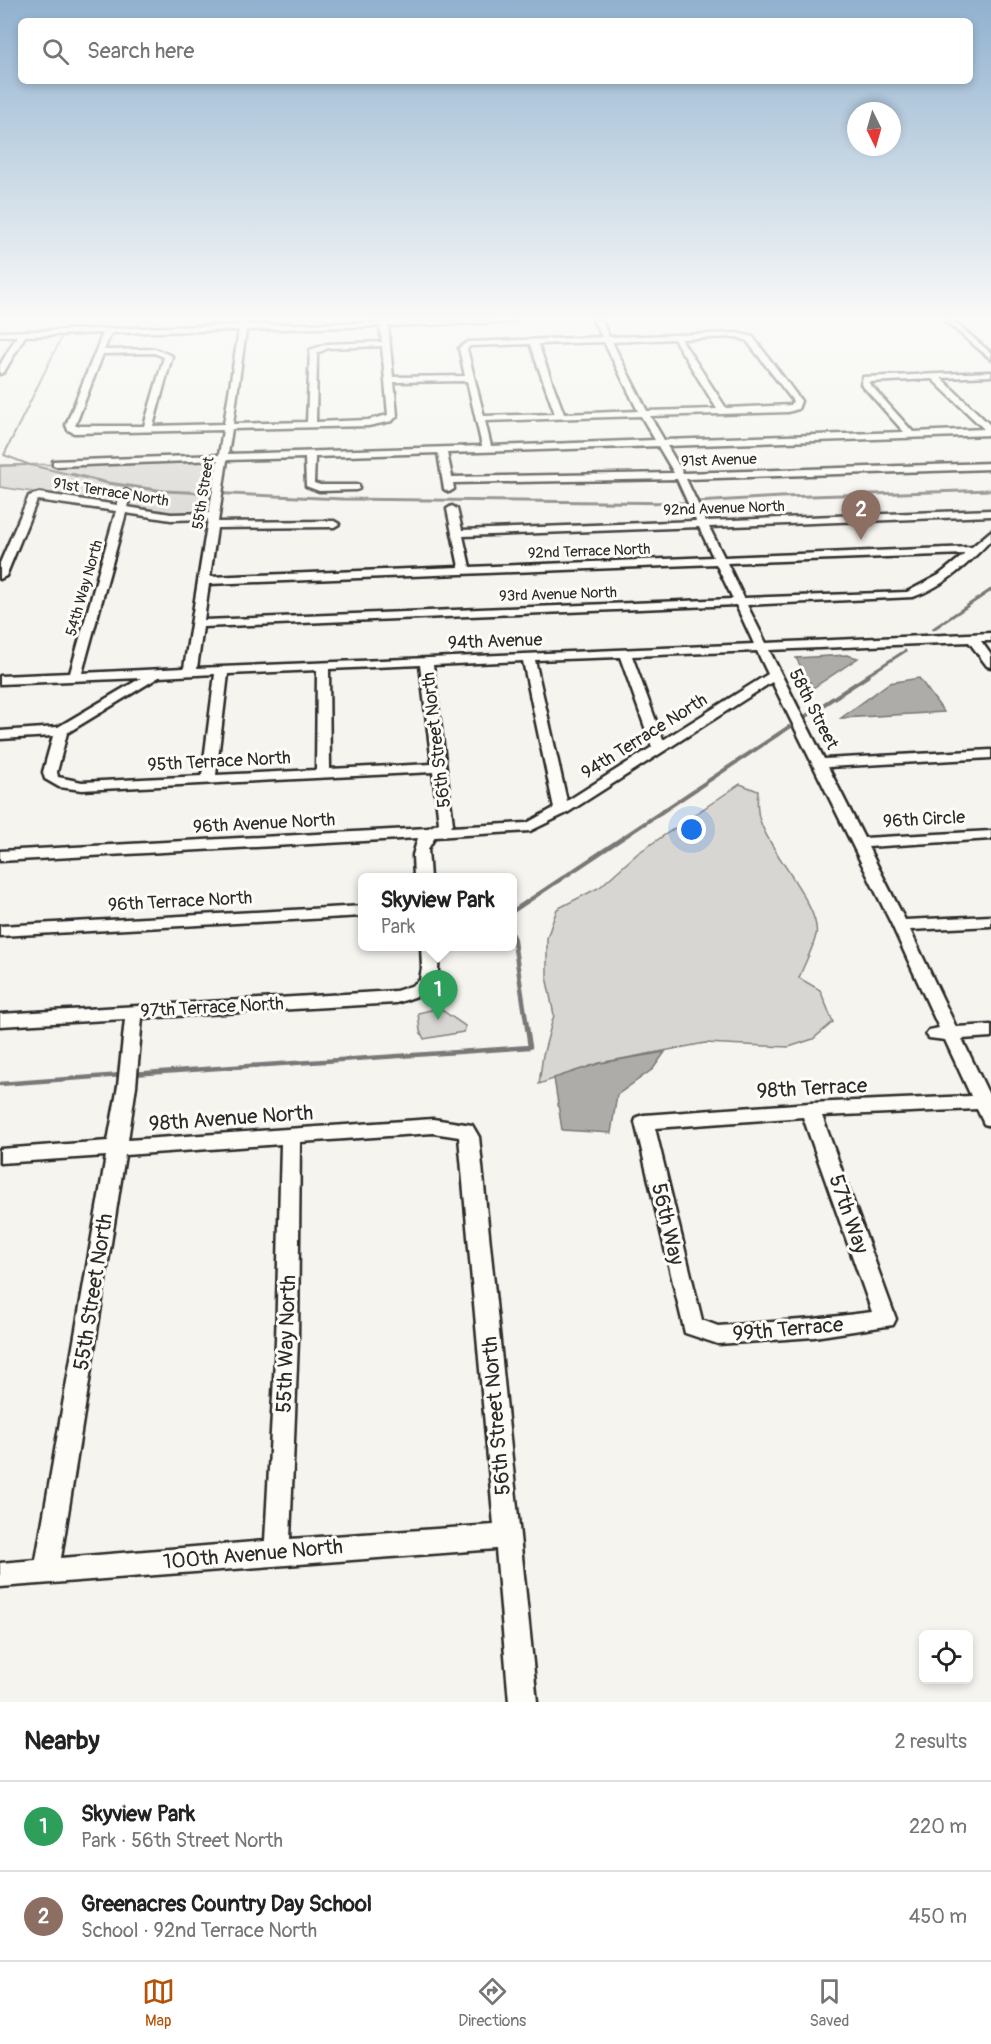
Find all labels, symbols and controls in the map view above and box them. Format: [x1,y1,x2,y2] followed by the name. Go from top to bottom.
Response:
[18,18,973,84] search box
[39,35,72,68] icon: search
[87,37,194,65] text: Search here
[847,102,901,156] north arrow
[681,450,758,471] street label: 91st Avenue
[188,454,219,531] street label: 55th Street
[52,474,170,511] street label: 91st Terrace North
[842,490,880,540] pin: 2
[663,497,785,520] street label: 92nd Avenue North
[62,538,107,638] street label: 54th Way North
[527,540,651,563] street label: 92nd Terrace North
[499,583,617,606] street label: 93rd Avenue North
[447,628,543,655] street label: 94th Avenue
[784,665,844,754] street label: 58th Street
[417,671,456,809] street label: 56th Street North
[577,688,712,784] street label: 94th Terrace North
[147,746,291,777] street label: 95th Terrace North
[882,806,966,833] street label: 96th Circle
[192,808,336,839] street label: 96th Avenue North
[677,815,706,844] your location
[358,873,517,951] popup
[107,886,253,917] street label: 96th Terrace North
[380,886,495,914] text: Skyview Park
[380,914,415,939] text: Park
[418,970,458,1020] pin: 1
[140,992,284,1023] street label: 97th Terrace North
[756,1072,869,1105] street label: 98th Terrace
[148,1099,314,1138] street label: 98th Avenue North
[822,1171,875,1257] street label: 57th Way
[645,1181,690,1268] street label: 56th Way
[68,1212,119,1372] street label: 55th Street North
[271,1275,302,1414] street label: 55th Way North
[732,1311,845,1348] street label: 99th Terrace
[476,1335,517,1496] street label: 56th Street North
[162,1533,344,1576] street label: 100th Avenue North
[919,1630,973,1684] map controls
[919,1630,973,1684] button: locate
[24,1725,100,1757] text: Nearby
[895,1729,967,1754] text: 2 results
[81,1800,195,1828] text: Skyview Park
[40,1814,47,1839] text: 1
[909,1814,967,1839] text: 220 m
[81,1828,283,1853] text: Park · 56th Street North
[81,1890,372,1918] text: Greenacres Country Day School
[38,1904,49,1929] text: 2
[909,1904,967,1929] text: 450 m
[81,1918,317,1943] text: School · 92nd Terrace North
[142,1975,175,2031] tab: Map
[458,1975,526,2031] tab: Directions
[810,1975,849,2031] tab: Saved

